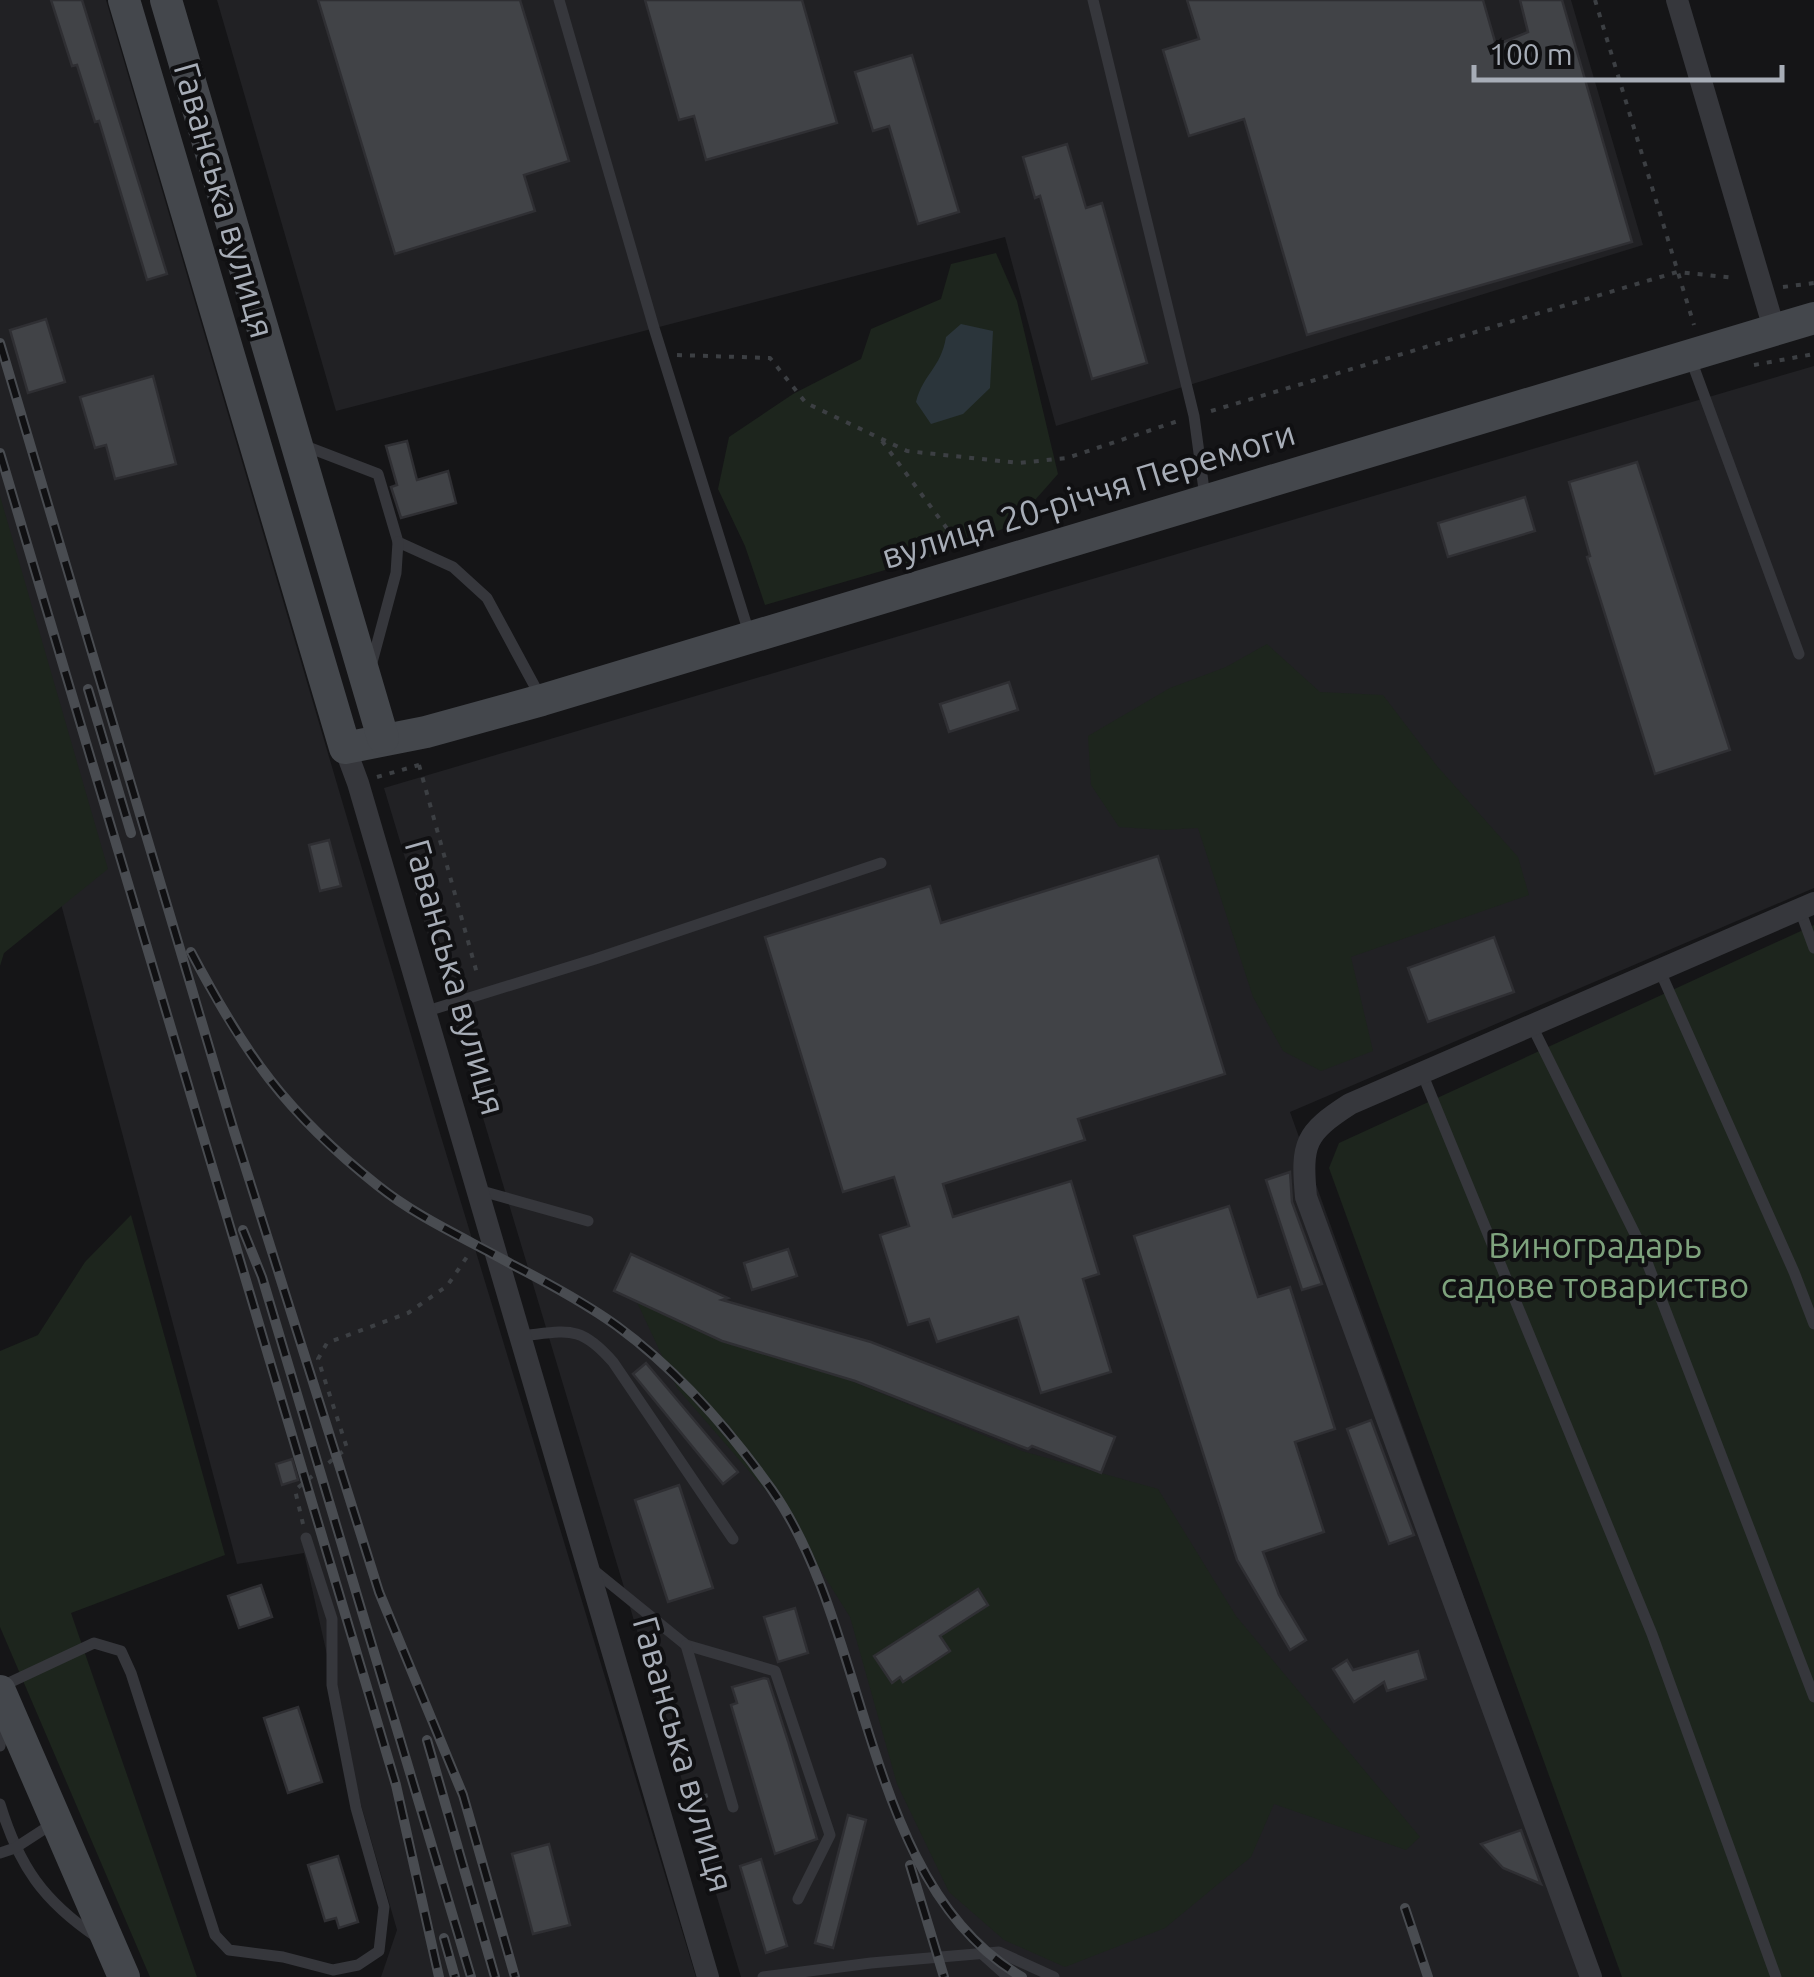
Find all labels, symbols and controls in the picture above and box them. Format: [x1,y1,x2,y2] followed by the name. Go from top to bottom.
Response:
[1474,20,1782,82] scale bar
[1489,37,1573,71] text: 100 m
[167,58,283,342] street label: Гаванська вулиця
[876,412,1300,576] street label: вулиця 20-річчя Перемоги
[398,835,514,1119] street label: Гаванська вулиця
[1441,1225,1749,1305] park label: Виноградарь садове товариство
[626,1612,742,1896] street label: Гаванська вулиця

